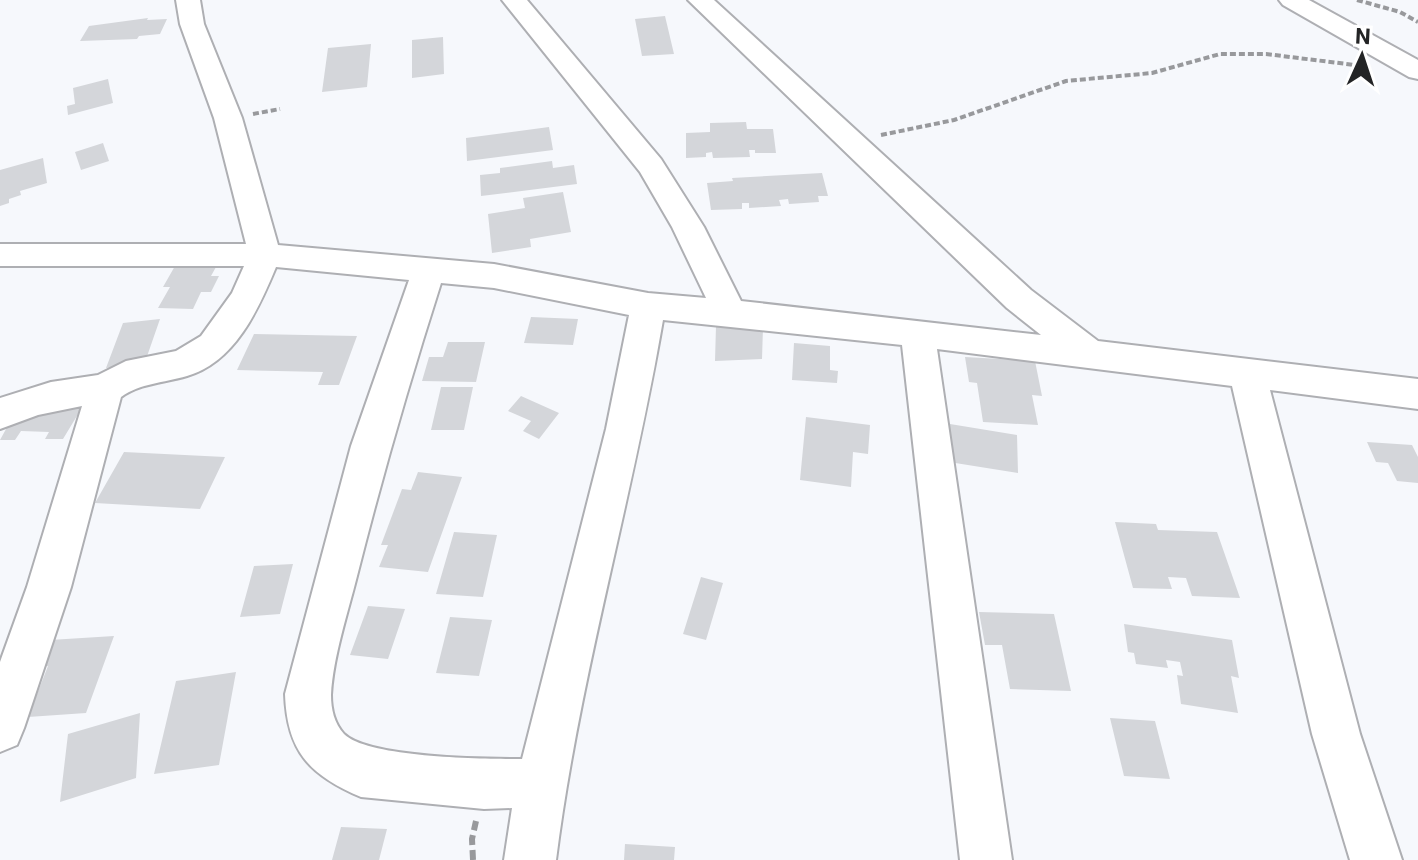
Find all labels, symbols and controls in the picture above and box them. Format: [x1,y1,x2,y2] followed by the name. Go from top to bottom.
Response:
[1322,16,1402,96] north arrow
[1355,24,1371,49] text: N

